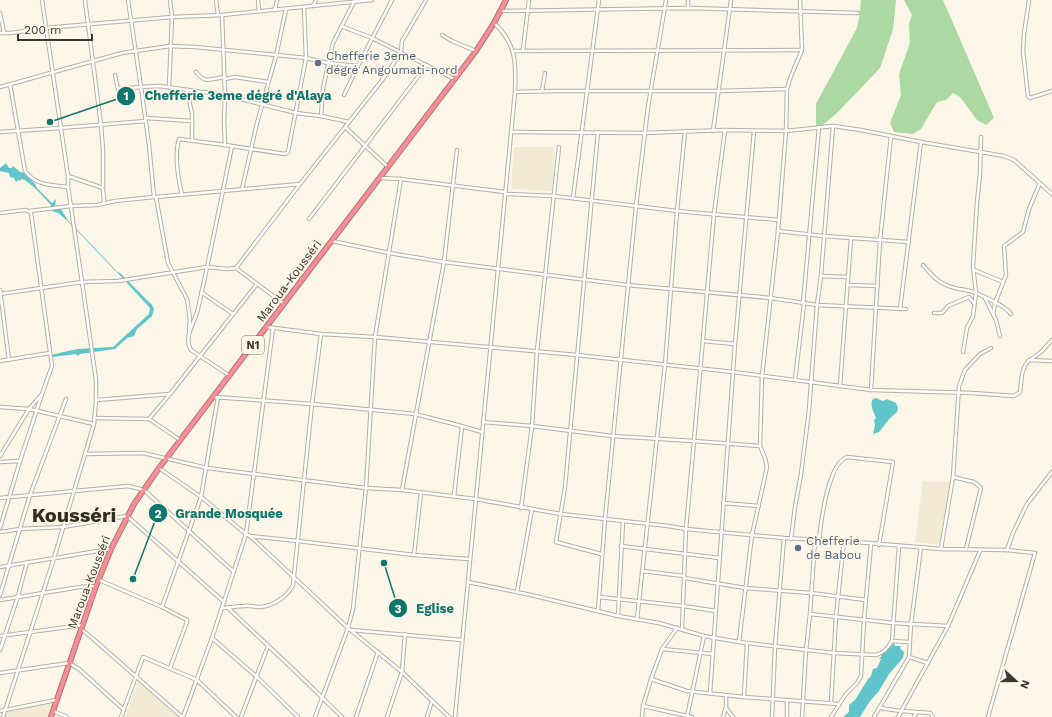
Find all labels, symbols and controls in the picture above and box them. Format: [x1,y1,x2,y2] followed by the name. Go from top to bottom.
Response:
[18,16,92,42] scale bar
[24,23,61,37] text: 200 m
[326,49,458,77] place label: Chefferie 3eme dégré Angoumati-nord
[313,58,323,68] marker: Chefferie 3eme dégré Angoumati-nord
[116,83,339,108] callout: Chefferie 3eme dégré d'Alaya
[145,88,332,103] text: Chefferie 3eme dégré d'Alaya
[123,89,129,103] text: 1
[254,237,324,325] street label: Maroua-Kousséri
[242,336,264,354] road number: N1
[148,501,291,526] callout: Grande Mosquée
[32,503,116,527] district label: Kousséri
[175,506,283,521] text: Grande Mosquée
[154,507,162,521] text: 2
[65,533,113,631] street label: Maroua-Kousséri
[806,534,861,562] place label: Chefferie de Babou
[793,543,803,553] marker: Chefferie de Babou
[388,596,462,621] callout: Eglise
[416,601,454,616] text: Eglise
[394,602,402,616] text: 3
[996,661,1036,701] north arrow
[1017,678,1032,691] text: N

